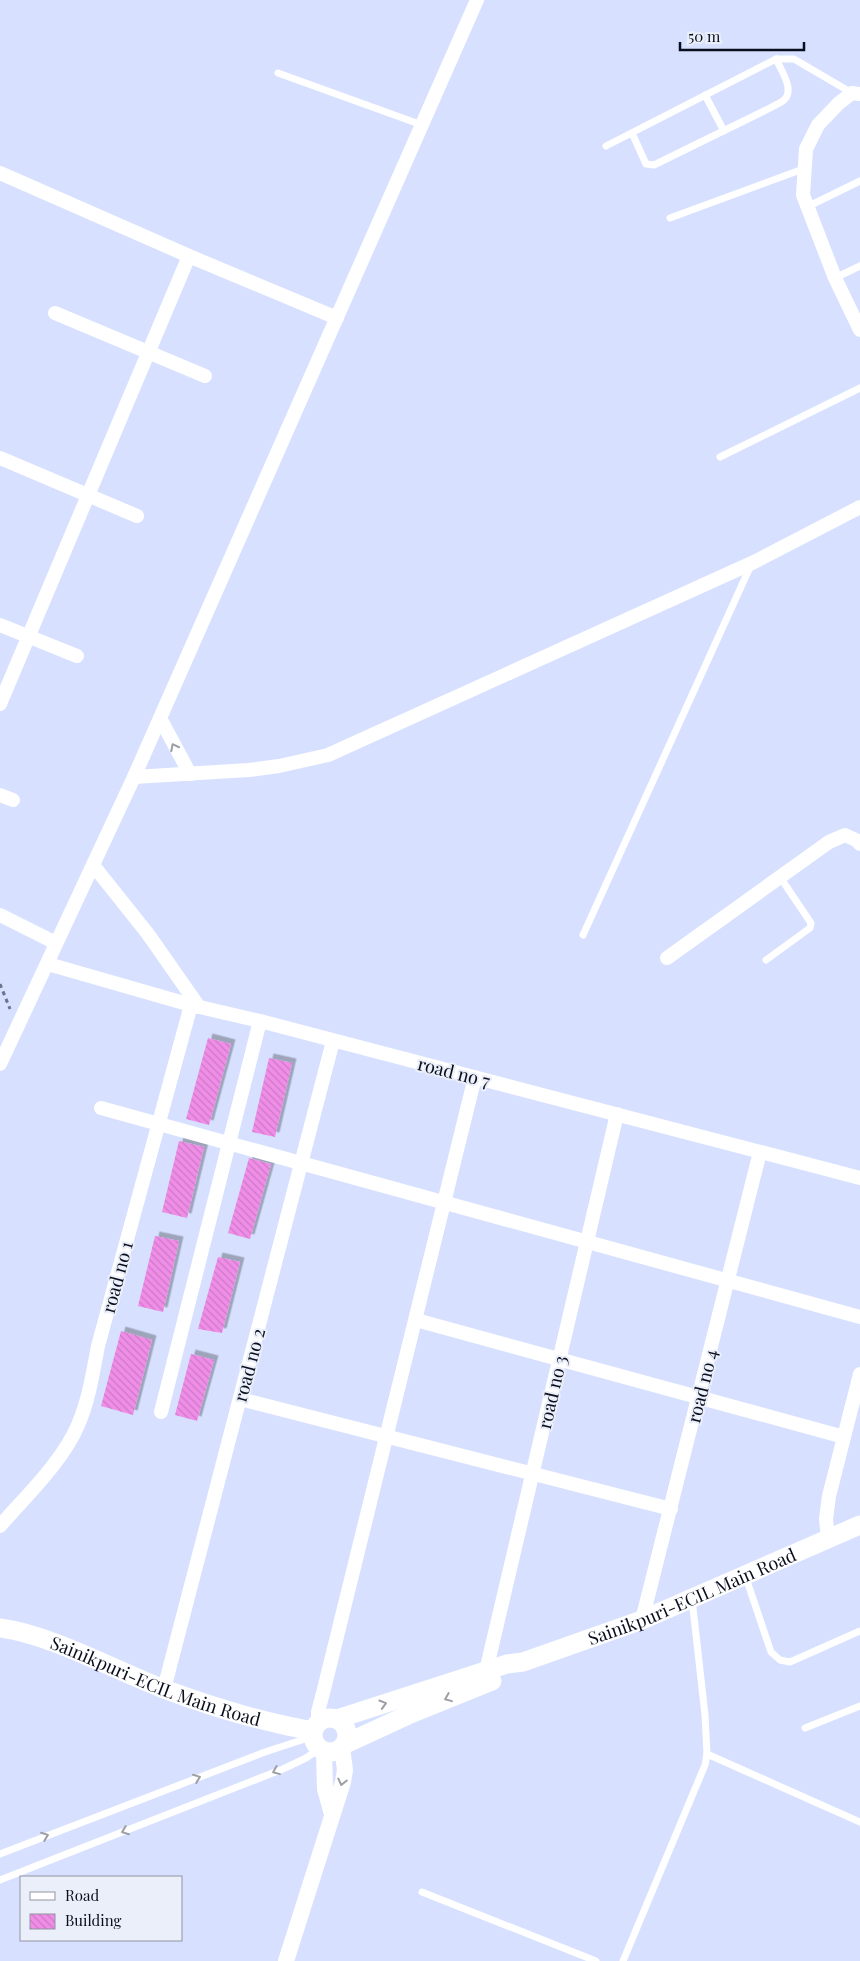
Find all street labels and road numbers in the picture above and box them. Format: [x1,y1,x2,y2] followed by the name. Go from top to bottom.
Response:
[415,1051,493,1093] street label: road no 7
[96,1238,138,1315] street label: road no 1
[228,1326,270,1404] street label: road no 2
[681,1347,723,1425] street label: road no 4
[532,1353,572,1431] street label: road no 3
[584,1542,800,1650] street label: Sainikpuri-ECIL Main Road
[47,1630,264,1731] street label: Sainikpuri-ECIL Main Road

